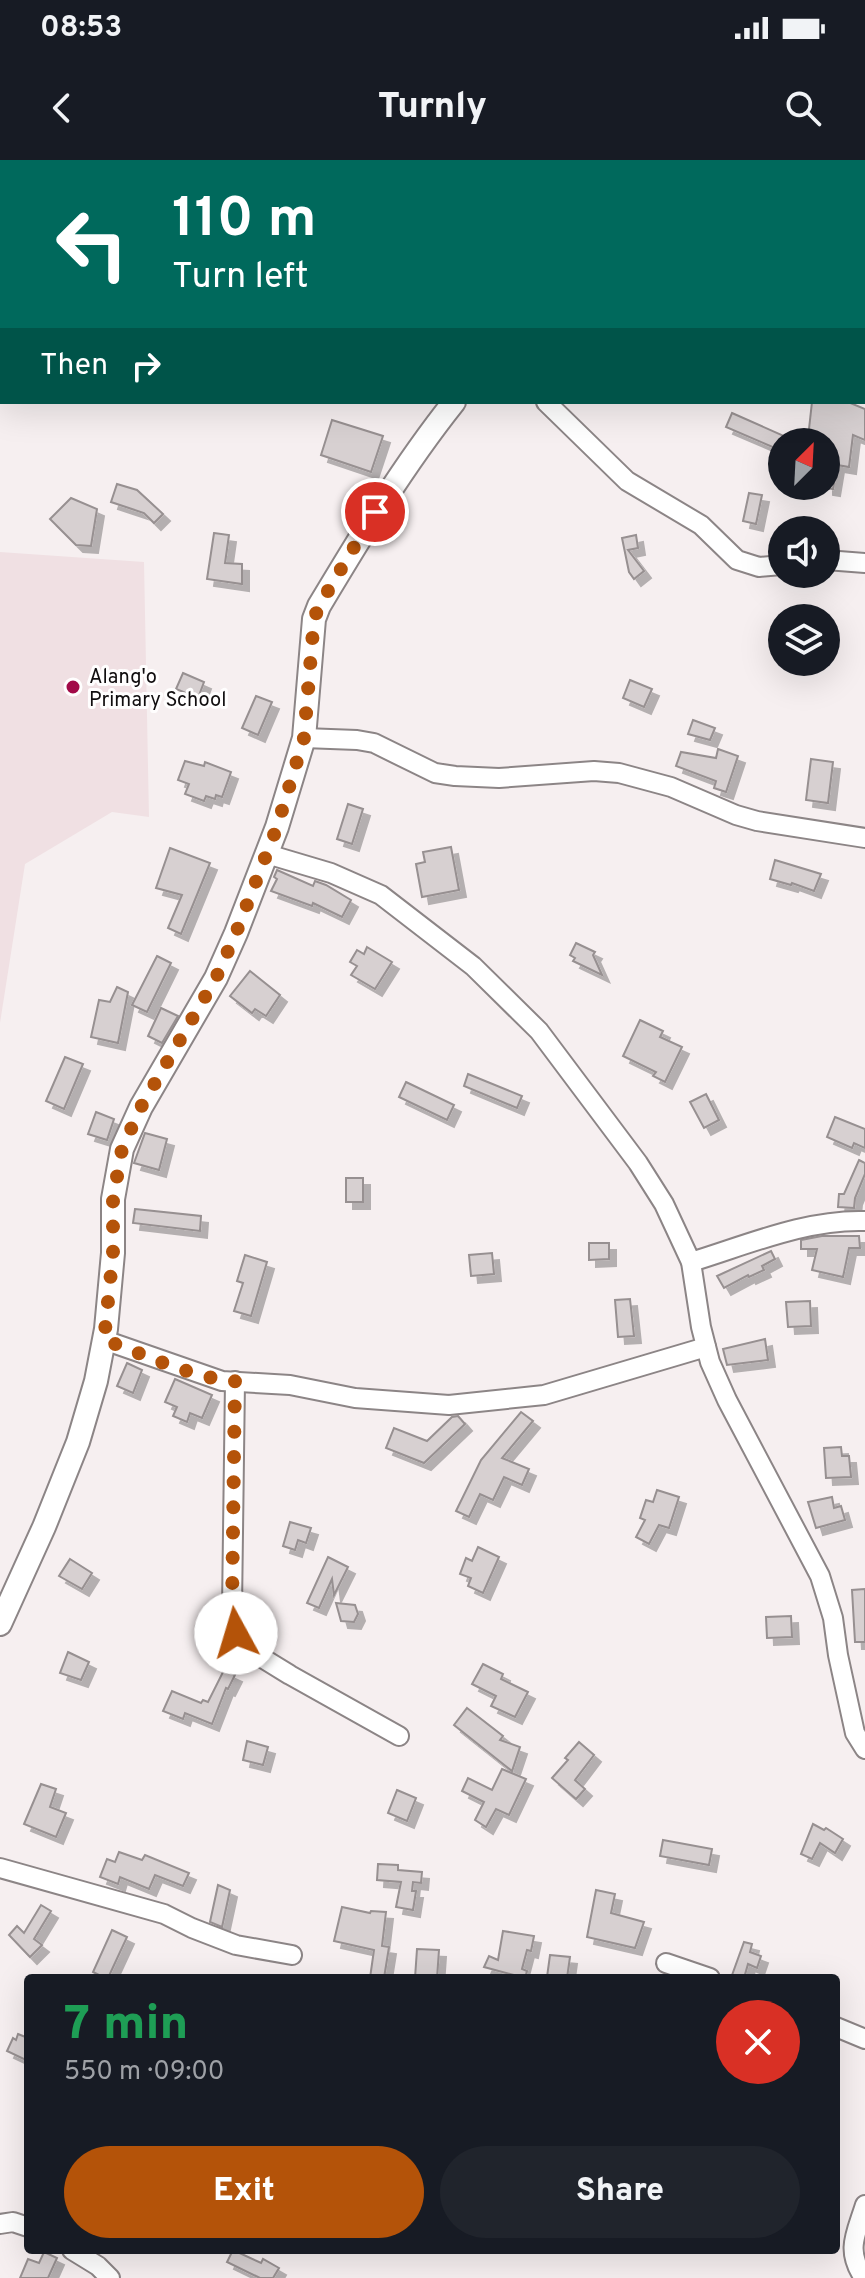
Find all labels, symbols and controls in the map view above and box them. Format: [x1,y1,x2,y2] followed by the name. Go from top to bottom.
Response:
[40,10,122,47] text: 08:53
[378,85,487,131] text: Turnly
[40,86,84,130] icon: back
[781,86,825,130] icon: search
[172,186,317,256] text: 110 m
[40,192,144,296] icon: left
[172,255,309,301] text: Turn left
[124,344,168,388] icon: right
[40,348,108,385] text: Then
[768,428,840,500] north arrow
[768,428,840,676] map controls
[341,478,409,546] pin
[353,490,397,534] icon: arrive
[768,516,840,588] button: sound
[768,604,840,676] button: layers
[89,665,226,714] place label: Alang'o Primary School
[64,678,82,696] marker: Alang'o Primary School
[194,1591,278,1675] position arrow
[64,1996,188,2056] text: 7 min
[716,2000,800,2084] button: close
[64,2056,225,2089] text: 550 m · 09:00
[64,2146,424,2238] button: Exit
[440,2146,800,2238] button: Share

